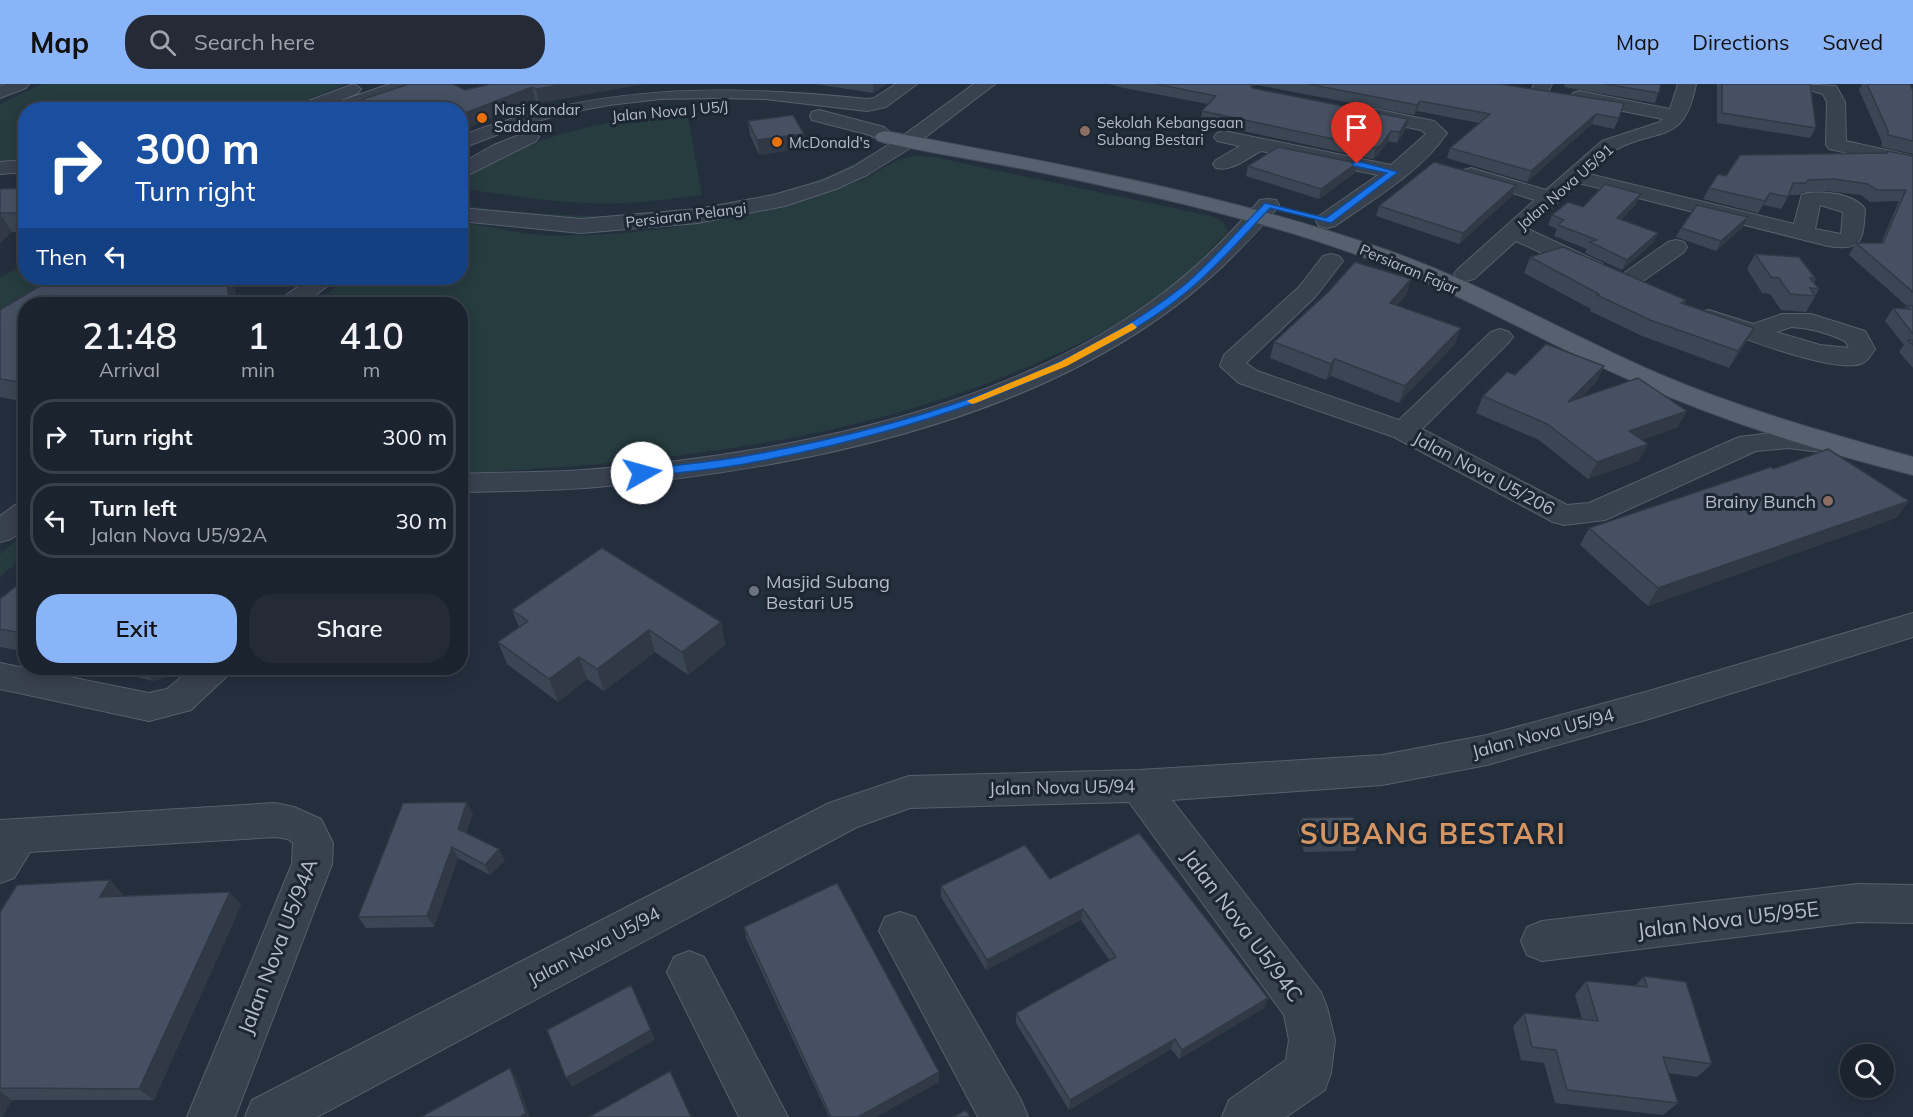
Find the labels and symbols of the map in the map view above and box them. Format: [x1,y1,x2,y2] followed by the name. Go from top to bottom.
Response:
[611,96,729,126] street label: Jalan Nova J U5/J
[494,100,580,136] place label: Nasi Kandar Saddam
[1331,102,1382,164] pin
[475,111,489,125] marker: Nasi Kandar Saddam
[1097,113,1243,149] place label: Sekolah Kebangsaan Subang Bestari
[1078,124,1092,138] marker: Sekolah Kebangsaan Subang Bestari
[789,133,870,152] place label: McDonald's
[770,135,784,149] marker: McDonald's
[1513,140,1617,234] street label: Jalan Nova U5/91
[624,198,748,232] street label: Persiaran Pelangi
[1357,240,1462,299] street label: Persiaran Fajar
[1409,426,1559,520] street label: Jalan Nova U5/206
[610,441,674,505] position arrow
[1705,490,1816,513] place label: Brainy Bunch
[1821,494,1835,508] marker: Brainy Bunch
[766,570,890,614] place label: Masjid Subang Bestari U5
[747,584,761,598] marker: Masjid Subang Bestari U5
[1469,703,1617,763] street label: Jalan Nova U5/94
[989,774,1135,800] street label: Jalan Nova U5/94
[1300,816,1566,851] district label: SUBANG BESTARI
[1177,843,1309,1007] street label: Jalan Nova U5/94C
[232,854,323,1037] street label: Jalan Nova U5/94A
[1636,895,1820,943] street label: Jalan Nova U5/95E
[524,901,664,990] street label: Jalan Nova U5/94

